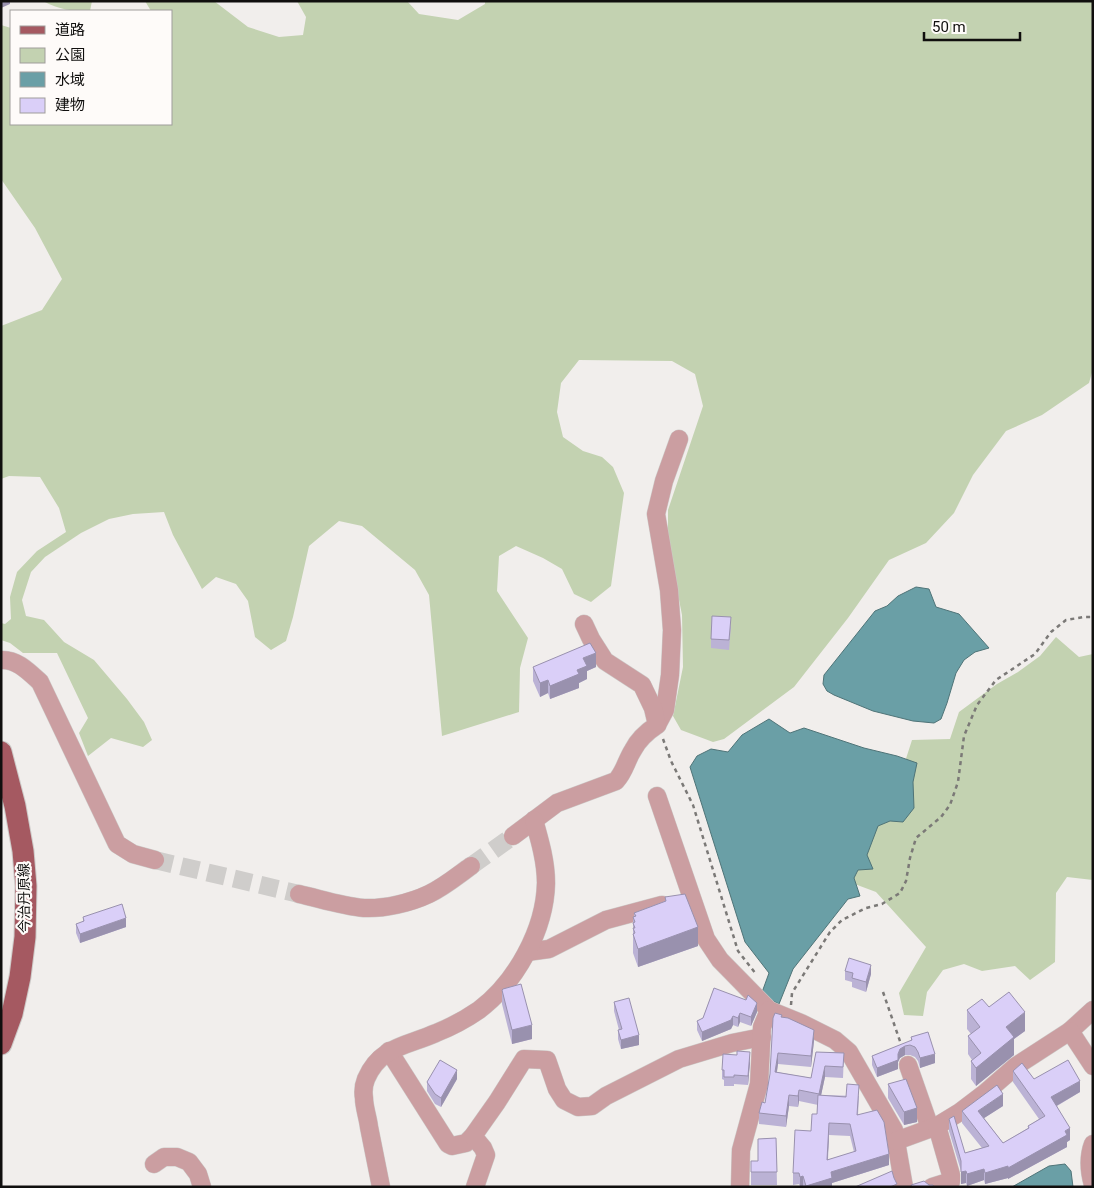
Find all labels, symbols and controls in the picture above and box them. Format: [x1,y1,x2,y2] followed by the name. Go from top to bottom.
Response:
[10,10,172,125] legend
[924,10,1020,42] scale bar
[932,18,966,36] text: 50 m
[55,21,85,39] text: 道路
[55,46,85,64] text: 公園
[55,71,85,89] text: 水域
[55,96,85,114] text: 建物
[15,863,33,933] street label: 今治丹原線

